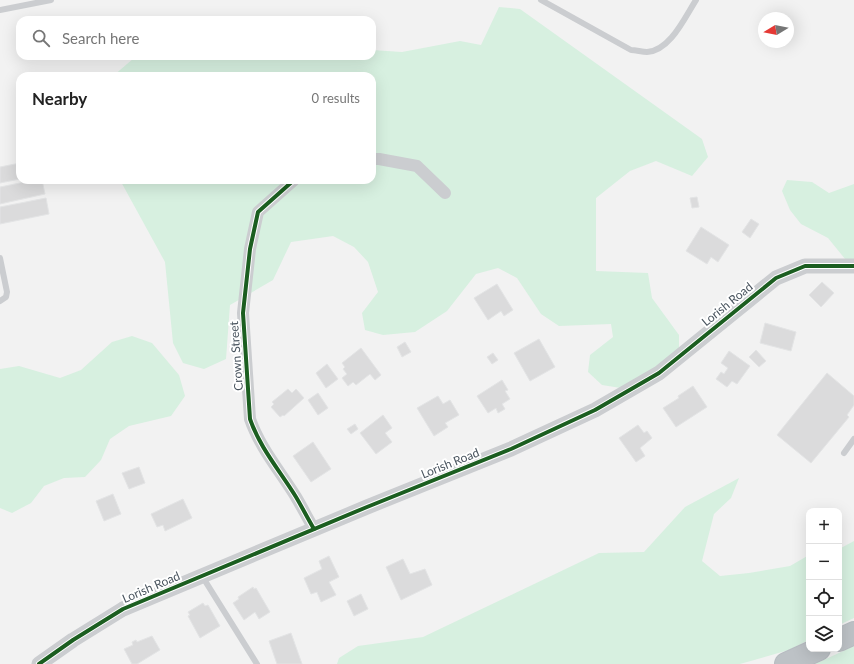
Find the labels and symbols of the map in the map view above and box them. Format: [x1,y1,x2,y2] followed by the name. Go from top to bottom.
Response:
[758,12,794,48] north arrow
[698,279,756,329] street label: Lorish Road
[226,320,246,391] street label: Crown Street
[419,445,481,481] street label: Lorish Road
[120,568,182,606] street label: Lorish Road

